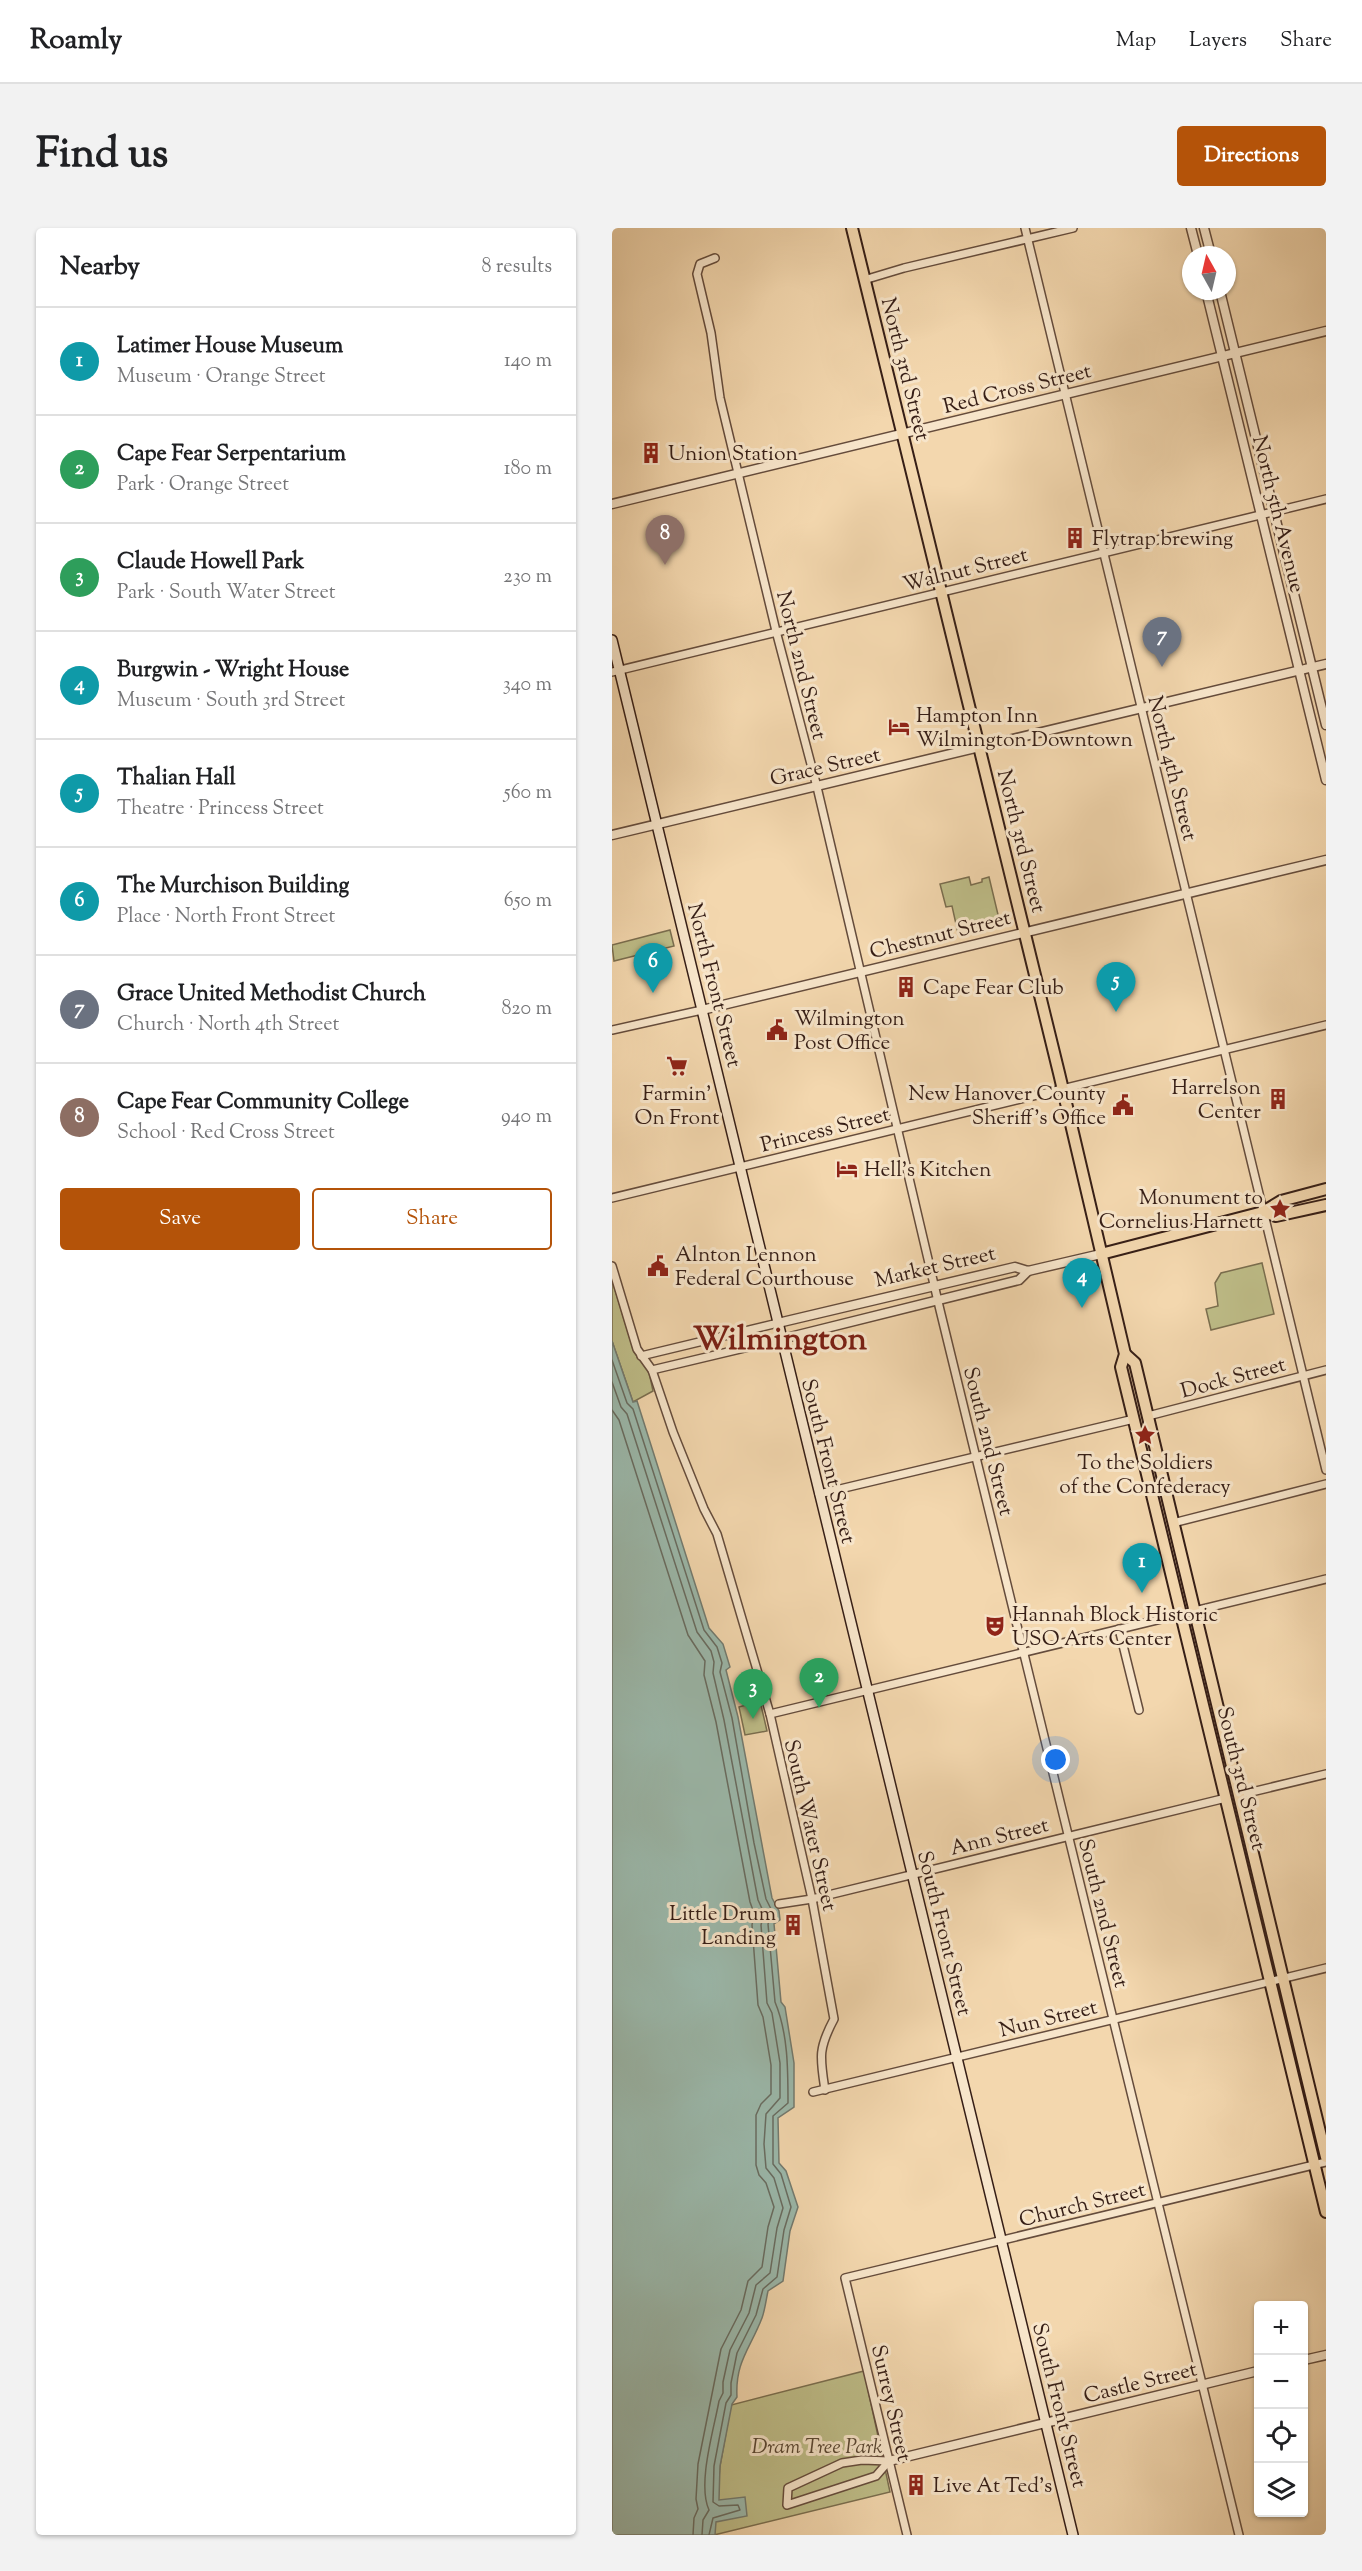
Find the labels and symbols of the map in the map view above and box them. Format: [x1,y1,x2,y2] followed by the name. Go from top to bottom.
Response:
[1182,246,1236,300] north arrow
[872,295,936,444] street label: North 3rd Street
[940,357,1095,423] street label: Red Cross Street
[1243,433,1311,596] street label: North 5th Avenue
[668,440,798,470] place label: Union Station
[639,441,663,465] building icon: Union Station
[646,516,684,565] pin: 8
[1092,525,1233,555] place label: Flytrap brewing
[1063,526,1087,550] building icon: Flytrap brewing
[900,541,1031,601] street label: Walnut Street
[767,588,833,743] street label: North 2nd Street
[1142,618,1182,667] pin: 7
[1139,693,1204,844] street label: North 4th Street
[916,702,1133,756] place label: Hampton Inn Wilmington Downtown
[887,715,911,739] hotel icon: Hampton Inn Wilmington Downtown
[767,741,884,795] street label: Grace Street
[988,767,1052,916] street label: North 3rd Street
[678,900,748,1071] street label: North Front Street
[867,904,1014,968] street label: Chestnut Street
[634,944,672,993] pin: 6
[1096,962,1136,1012] pin: 5
[923,974,1064,1004] place label: Cape Fear Club
[894,975,918,999] building icon: Cape Fear Club
[794,1005,905,1059] place label: Wilmington Post Office
[765,1018,789,1042] public building icon: Wilmington Post Office
[665,1054,689,1078] supermarket icon: Farmin' On Front
[1172,1074,1261,1128] place label: Harrelson Center
[635,1080,719,1134] place label: Farmin' On Front
[908,1080,1107,1134] place label: New Hanover County Sheriff's Office
[1266,1087,1290,1111] building icon: Harrelson Center
[1111,1093,1135,1117] public building icon: New Hanover County Sheriff's Office
[758,1100,893,1161] street label: Princess Street
[864,1156,991,1186] place label: Hell's Kitchen
[835,1157,859,1181] hotel icon: Hell's Kitchen
[1099,1184,1263,1238] place label: Monument to Cornelius Harnett
[1268,1197,1292,1221] place icon: Monument to Cornelius Harnett
[872,1239,999,1296] street label: Market Street
[675,1241,854,1295] place label: Alnton Lennon Federal Courthouse
[646,1254,670,1278] public building icon: Alnton Lennon Federal Courthouse
[1062,1258,1102,1308] pin: 4
[693,1317,868,1365] district label: Wilmington
[1178,1351,1289,1407] street label: Dock Street
[954,1364,1020,1519] street label: South 2nd Street
[792,1376,862,1547] street label: South Front Street
[1133,1423,1157,1447] place icon: To the Soldiers of the Confederacy
[1059,1449,1231,1503] place label: To the Soldiers of the Confederacy
[1122,1544,1162,1593] pin: 1
[1012,1601,1218,1655] place label: Hannah Block Historic USO Arts Center
[983,1614,1007,1638] theatre icon: Hannah Block Historic USO Arts Center
[800,1658,838,1708] pin: 2
[734,1670,772,1719] pin: 3
[1208,1704,1272,1853] street label: South 3rd Street
[775,1737,843,1914] street label: South Water Street
[1041,1745,1070,1774] your location
[947,1811,1052,1865] street label: Ann Street
[1069,1836,1135,1991] street label: South 2nd Street
[908,1848,978,2019] street label: South Front Street
[669,1900,776,1954] place label: Little Drum Landing
[781,1913,805,1937] building icon: Little Drum Landing
[996,1993,1101,2047] street label: Nun Street
[1016,2176,1149,2236] street label: Church Street
[1023,2320,1093,2491] street label: South Front Street
[862,2342,918,2465] street label: Surrey Street
[1081,2355,1200,2413] street label: Castle Street
[752,2433,883,2463] park label: Dram Tree Park
[933,2472,1052,2502] place label: Live At Ted's
[904,2473,928,2497] building icon: Live At Ted's

